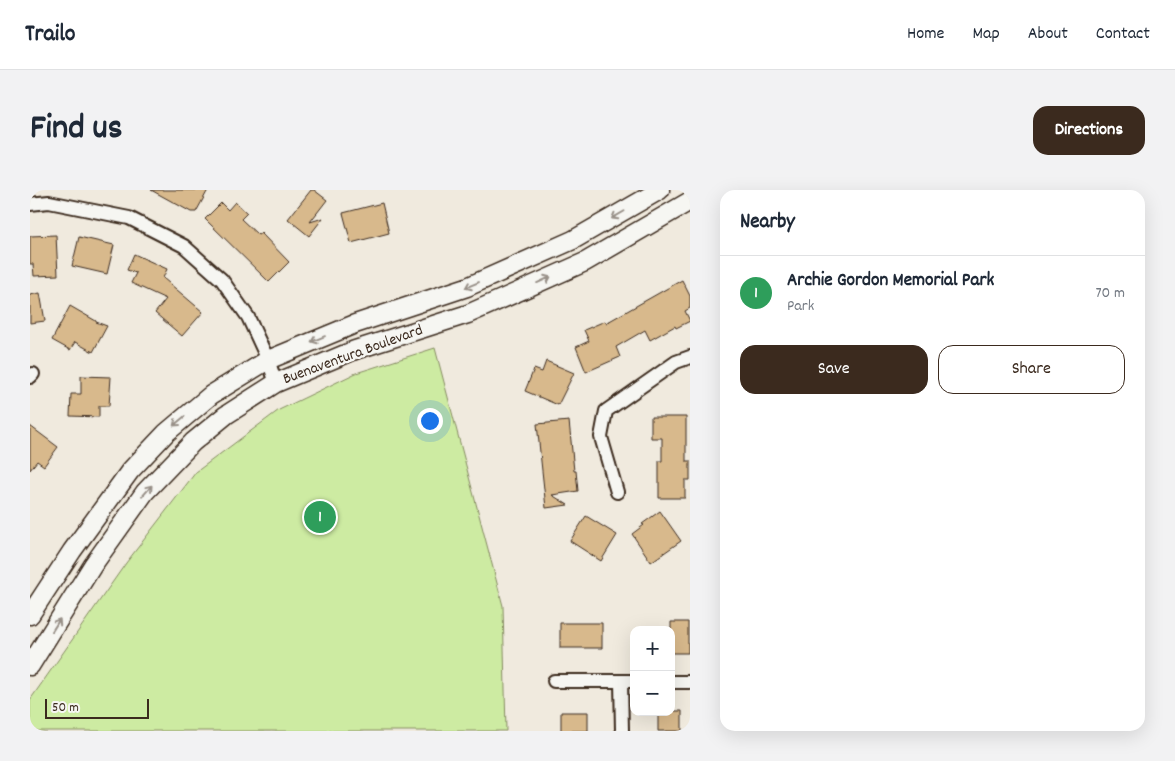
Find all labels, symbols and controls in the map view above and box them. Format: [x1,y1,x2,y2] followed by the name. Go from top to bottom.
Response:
[25,18,76,52] text: Trailo
[907,22,944,47] text: Home
[972,22,1000,47] text: Map
[1028,22,1068,47] text: About
[1096,22,1150,47] text: Contact
[30,105,122,155] text: Find us
[1033,106,1145,155] button: Directions
[740,208,795,238] text: Nearby
[611,210,625,220] one-way arrow
[787,268,994,295] text: Archie Gordon Memorial Park
[536,275,551,284] one-way arrow
[464,282,479,291] one-way arrow
[754,282,758,305] text: 1
[1095,282,1125,305] text: 70 m
[787,295,814,318] text: Park
[280,319,426,391] street label: Buenaventura Boulevard
[311,335,326,344] one-way arrow
[740,345,928,394] button: Save
[938,345,1125,394] button: Share
[417,408,443,434] your location
[173,416,186,427] one-way arrow
[141,484,153,497] one-way arrow
[304,498,336,536] pin: 1
[50,618,61,632] one-way arrow
[630,626,675,716] map controls
[630,626,675,671] button: +
[630,671,675,716] button: −
[45,696,149,719] scale bar
[52,698,79,718] text: 50 m

